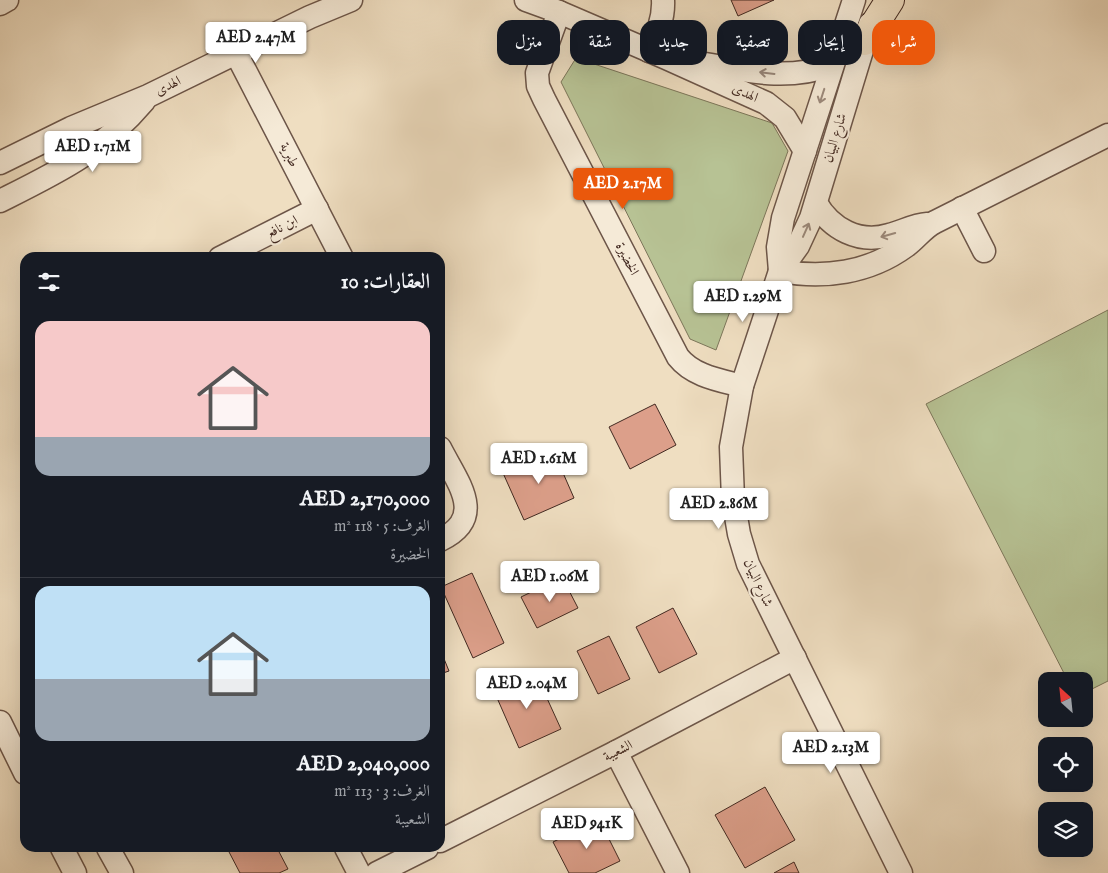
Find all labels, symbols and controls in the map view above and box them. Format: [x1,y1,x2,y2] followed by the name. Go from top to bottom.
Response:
[497,20,560,65] chip: منزل
[570,20,630,65] chip: شقة
[640,20,707,65] chip: جديد
[717,20,788,65] chip: تصفية
[798,20,862,65] chip: إيجار
[872,20,935,65] chip: شراء
[199,22,313,64] pin: AED 2.47M
[216,28,296,48] text: AED 2.47M
[760,68,776,78] one-way arrow
[152,72,184,100] street label: الهدى
[729,79,761,107] street label: الهدى
[817,88,827,104] one-way arrow
[819,111,853,166] street label: شارع البيان
[36,130,150,173] pin: AED 1.71M
[55,137,131,157] text: AED 1.71M
[275,140,303,170] street label: طبرية
[566,168,680,210] pin: AED 2.17M
[584,174,662,194] text: AED 2.17M
[263,211,303,246] street label: ابن نافع
[801,223,811,238] one-way arrow
[880,231,896,240] one-way arrow
[611,239,643,279] street label: الخضيرة
[35,268,63,296] icon: filters
[341,269,430,296] text: العقارات: 10
[686,280,800,323] pin: AED 1.29M
[704,287,782,307] text: AED 1.29M
[188,353,278,443] icon: home
[482,442,596,485] pin: AED 1.61M
[501,449,577,469] text: AED 1.61M
[300,486,430,513] text: AED 2,170,000
[662,488,776,530] pin: AED 2.86M
[680,494,758,514] text: AED 2.86M
[334,517,430,537] text: الغرف: 5 · 118 m²
[390,545,430,565] text: الخضيرة
[737,556,777,611] street label: شارع البيان
[493,560,607,603] pin: AED 1.06M
[511,567,589,587] text: AED 1.06M
[188,619,278,709] icon: home
[470,668,584,710] pin: AED 2.04M
[1038,672,1092,728] north arrow
[1038,672,1093,857] map controls
[487,674,567,694] text: AED 2.04M
[774,732,888,774] pin: AED 2.13M
[600,736,636,766] street label: الشعيبة
[1038,737,1093,792] button: locate
[793,738,869,758] text: AED 2.13M
[297,751,430,778] text: AED 2,040,000
[334,782,430,802] text: الغرف: 3 · 113 m²
[1038,802,1093,857] button: layers
[535,808,639,850] pin: AED 941K
[395,810,430,830] text: الشعيبة
[552,814,622,834] text: AED 941K

